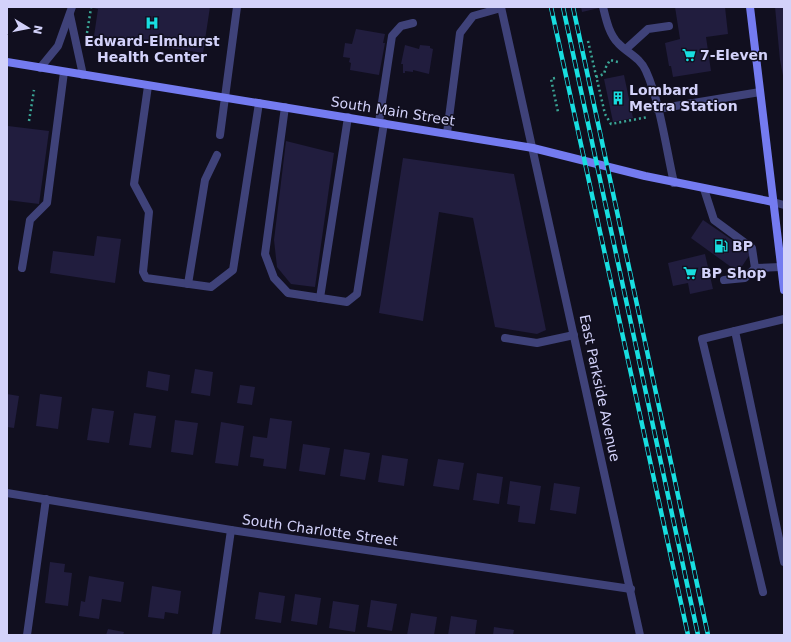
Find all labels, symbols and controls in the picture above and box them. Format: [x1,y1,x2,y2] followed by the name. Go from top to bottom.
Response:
[8,8,48,48] north arrow
[144,15,160,31] hospital icon: Edward-Elmhurst Health Center
[30,24,45,35] text: N
[84,33,220,65] place label: Edward-Elmhurst Health Center
[681,47,697,63] supermarket icon: 7-Eleven
[700,47,768,63] place label: 7-Eleven
[629,82,738,114] place label: Lombard Metra Station
[610,90,626,106] building icon: Lombard Metra Station
[330,93,457,129] street label: South Main Street
[713,238,729,254] fuel station icon: BP
[732,238,753,254] place label: BP
[682,265,698,281] supermarket icon: BP Shop
[701,265,767,281] place label: BP Shop
[577,313,623,463] street label: East Parkside Avenue
[241,511,399,549] street label: South Charlotte Street

